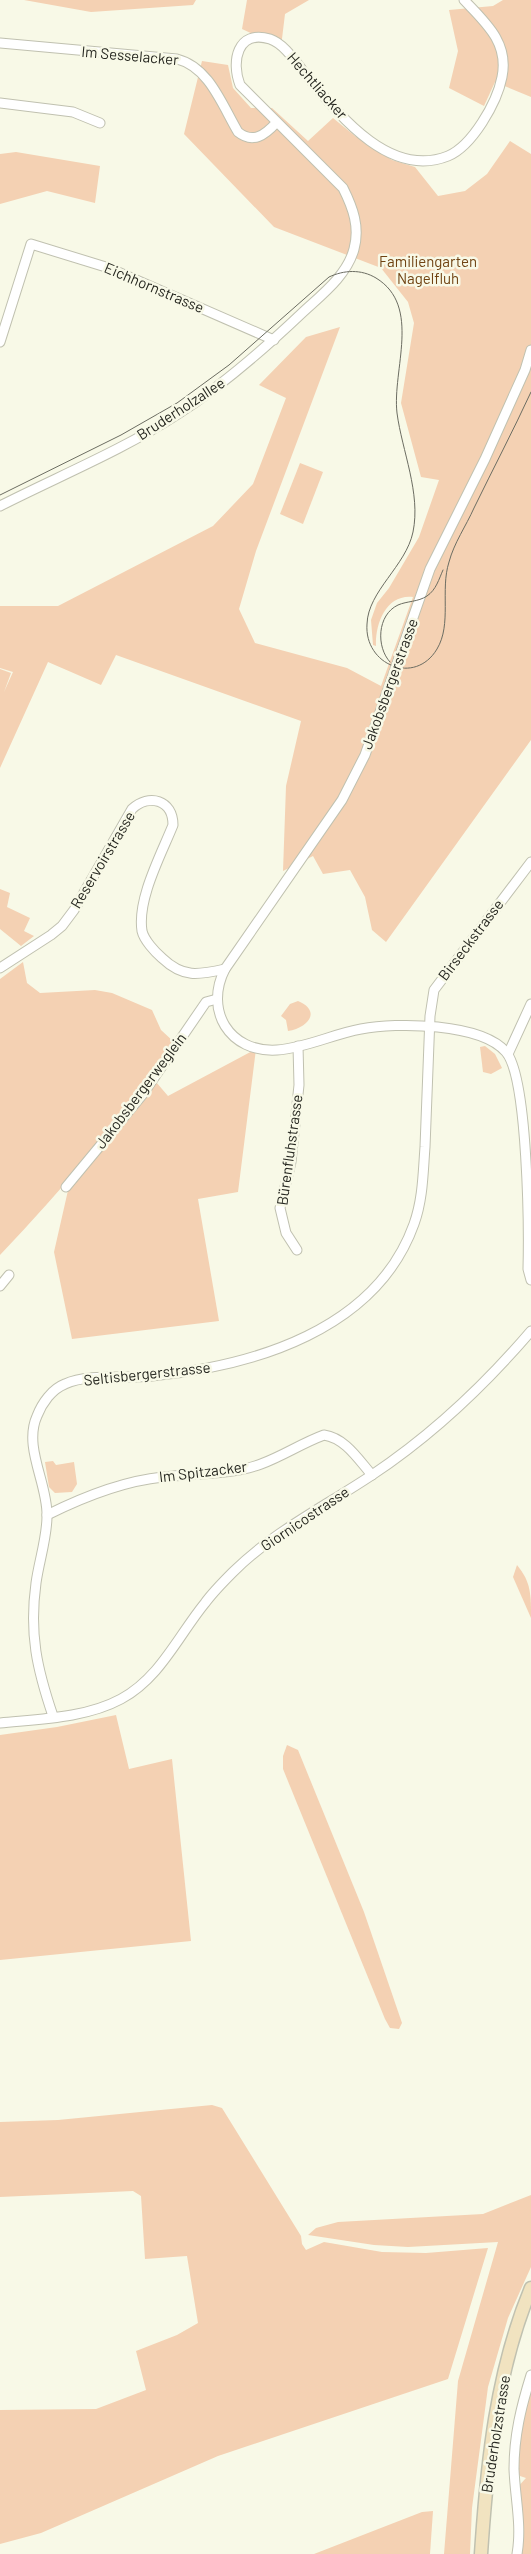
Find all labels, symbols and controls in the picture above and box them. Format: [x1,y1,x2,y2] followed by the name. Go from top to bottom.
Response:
[81,42,180,68] street label: Im Sesselacker
[284,48,352,123] street label: Hechtliacker
[379,252,477,287] park label: Familiengarten Nagelfluh
[102,258,207,316] street label: Eichhornstrasse
[133,373,228,443] street label: Bruderholzallee
[357,616,421,752] street label: Jakobsbergerstrasse
[66,808,138,911] street label: Reservoirstrasse
[434,895,507,984] street label: Birseckstrasse
[91,1029,190,1152] street label: Jakobsbergerweglein
[272,1093,306,1206] street label: Bürenfluhstrasse
[83,1357,211,1389] street label: Seltisbergerstrasse
[158,1457,248,1485] street label: Im Spitzacker
[257,1482,352,1554] street label: Giornicostrasse
[477,2374,513,2494] street label: Bruderholzstrasse

